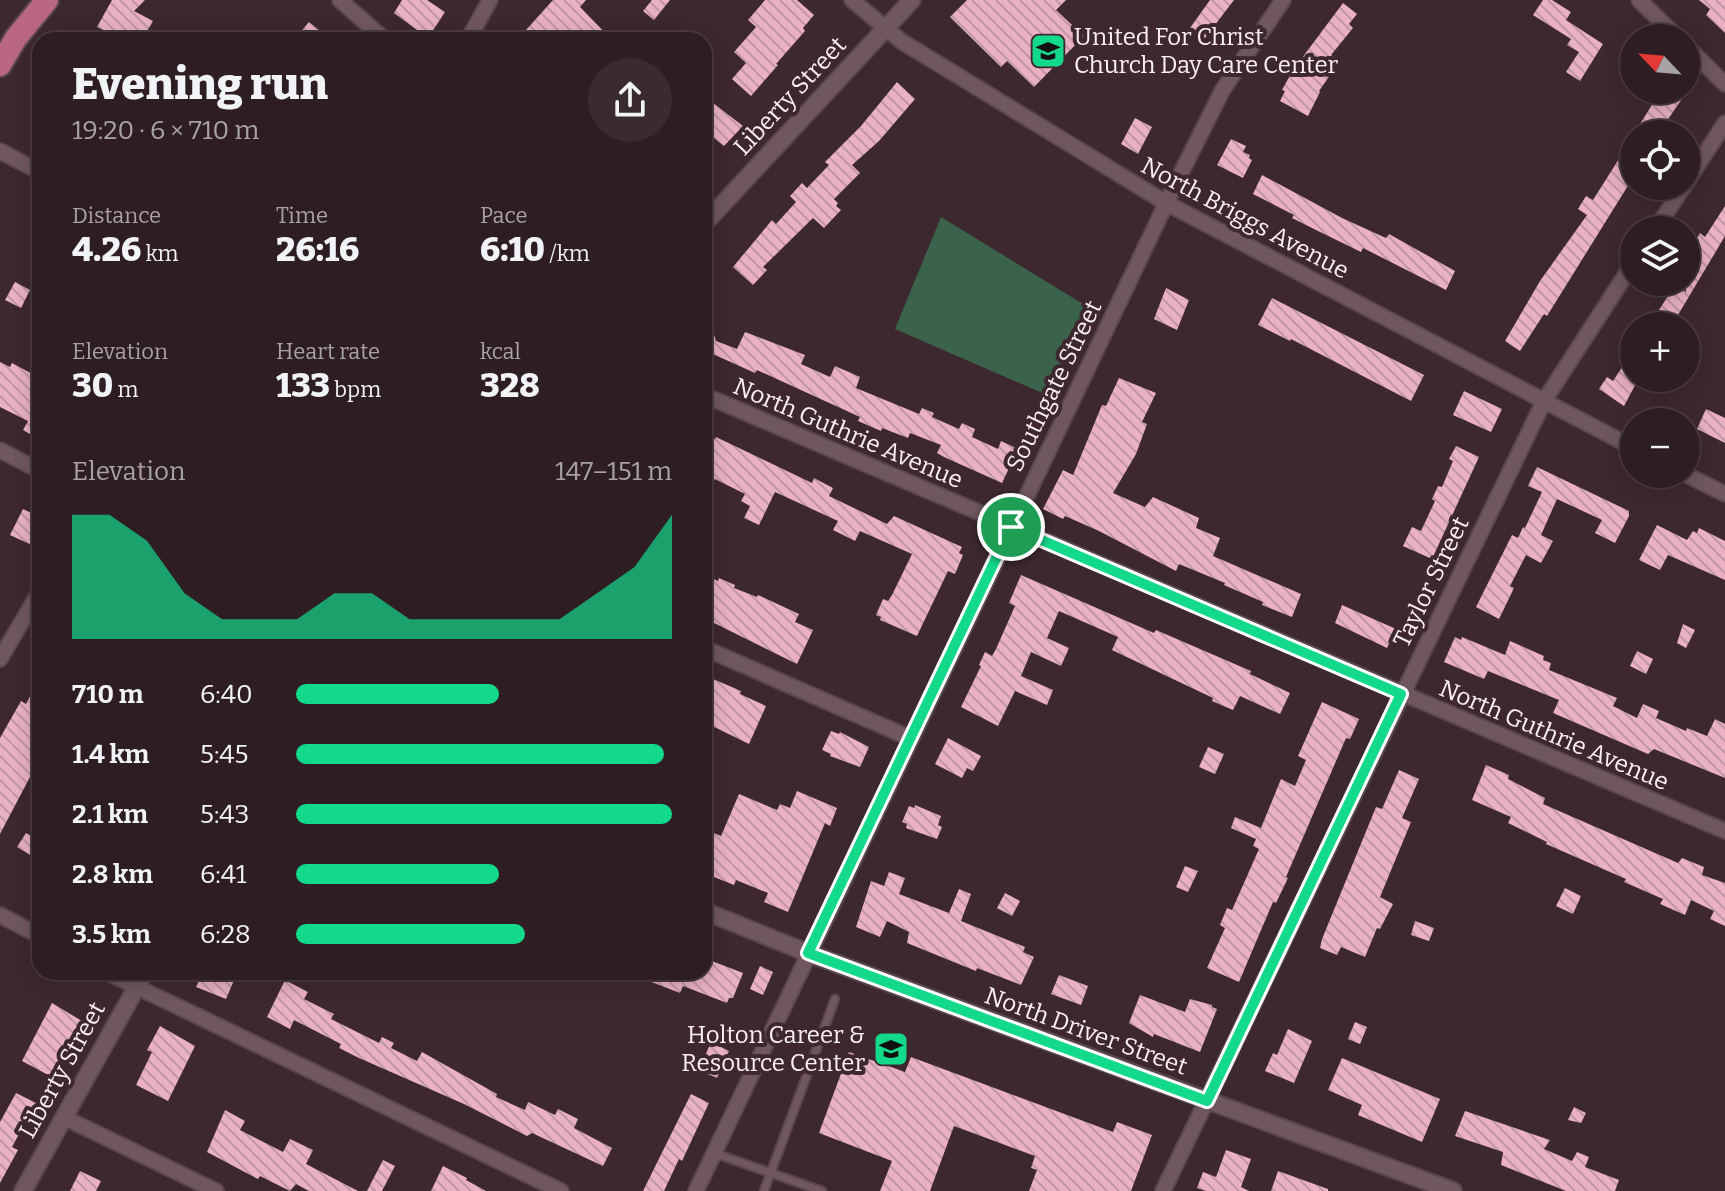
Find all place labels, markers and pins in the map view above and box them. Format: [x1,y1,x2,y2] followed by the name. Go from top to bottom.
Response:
[1074,23,1339,79] place label: United For Christ Church Day Care Center
[1029,32,1067,70] school or university icon: United For Christ Church Day Care Center
[977,493,1045,561] pin
[681,1021,865,1077] place label: Holton Career & Resource Center
[872,1030,910,1068] school or university icon: Holton Career & Resource Center

